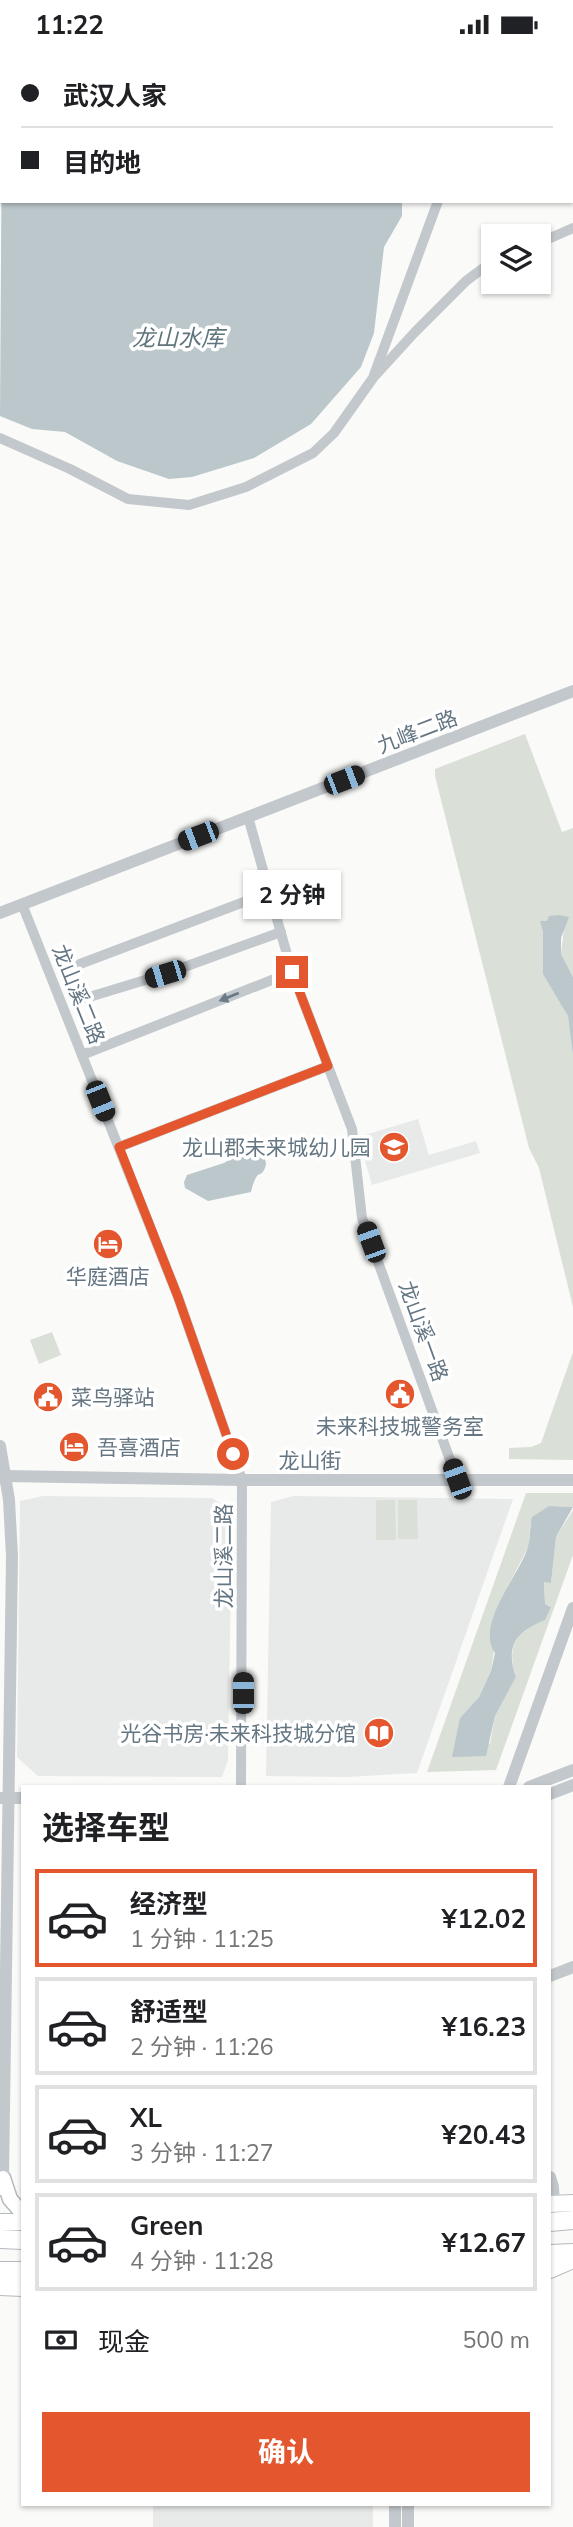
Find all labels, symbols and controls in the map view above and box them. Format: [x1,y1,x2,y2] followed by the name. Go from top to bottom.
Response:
[35,8,104,41] text: 11:22
[63,79,167,112] text: 武汉人家
[63,146,141,179] text: 目的地
[481,224,551,294] map controls
[481,224,551,294] button: layers
[132,323,228,352] water label: 龙山水库
[373,704,461,758] street label: 九峰二路
[321,763,368,797] car
[175,819,222,853] car
[243,871,341,919] callout: 2 分钟
[259,880,325,909] text: 2 分钟
[47,940,111,1048] street label: 龙山溪二路
[276,956,308,988] route end
[142,958,189,990] car
[218,992,239,1003] one-way arrow
[83,1078,118,1124] car
[377,1130,411,1164] school or university icon: 龙山郡未来城幼儿园
[182,1134,371,1160] place label: 龙山郡未来城幼儿园
[354,1219,389,1265] car
[91,1227,125,1261] hotel icon: 华庭酒店
[66,1263,150,1289] place label: 华庭酒店
[394,1277,454,1385] street label: 龙山溪一路
[383,1377,417,1411] public building icon: 未来科技城警务室
[31,1380,65,1414] public building icon: 菜鸟驿站
[71,1384,155,1410] place label: 菜鸟驿站
[316,1413,484,1439] place label: 未来科技城警务室
[57,1430,91,1464] hotel icon: 吾喜酒店
[97,1434,181,1460] place label: 吾喜酒店
[217,1438,249,1470] route start
[279,1447,342,1473] street label: 龙山街
[440,1456,475,1502] car
[210,1504,236,1609] street label: 龙山溪二路
[233,1672,254,1714] car
[362,1716,396,1750] library icon: 光谷书房·未来科技城分馆
[120,1720,356,1746] place label: 光谷书房·未来科技城分馆
[42,1807,170,1847] text: 选择车型
[46,1887,109,1950] icon: car
[130,1887,208,1920] text: 经济型
[442,1902,526,1935] text: ¥12.02
[130,1924,274,1953] text: 1 分钟 · 11:25
[46,1995,109,2058] icon: car
[130,1995,208,2028] text: 舒适型
[442,2010,526,2043] text: ¥16.23
[130,2032,274,2061] text: 2 分钟 · 11:26
[130,2101,162,2134] text: XL
[46,2103,109,2166] icon: car
[442,2118,526,2151] text: ¥20.43
[130,2138,274,2167] text: 3 分钟 · 11:27
[130,2209,203,2242] text: Green
[46,2211,109,2274] icon: car
[442,2226,526,2259] text: ¥12.67
[130,2246,274,2275] text: 4 分钟 · 11:28
[42,2321,80,2359] icon: cash
[98,2325,150,2358] text: 现金
[462,2325,530,2354] text: 500 m
[42,2412,530,2492] button: 确认

